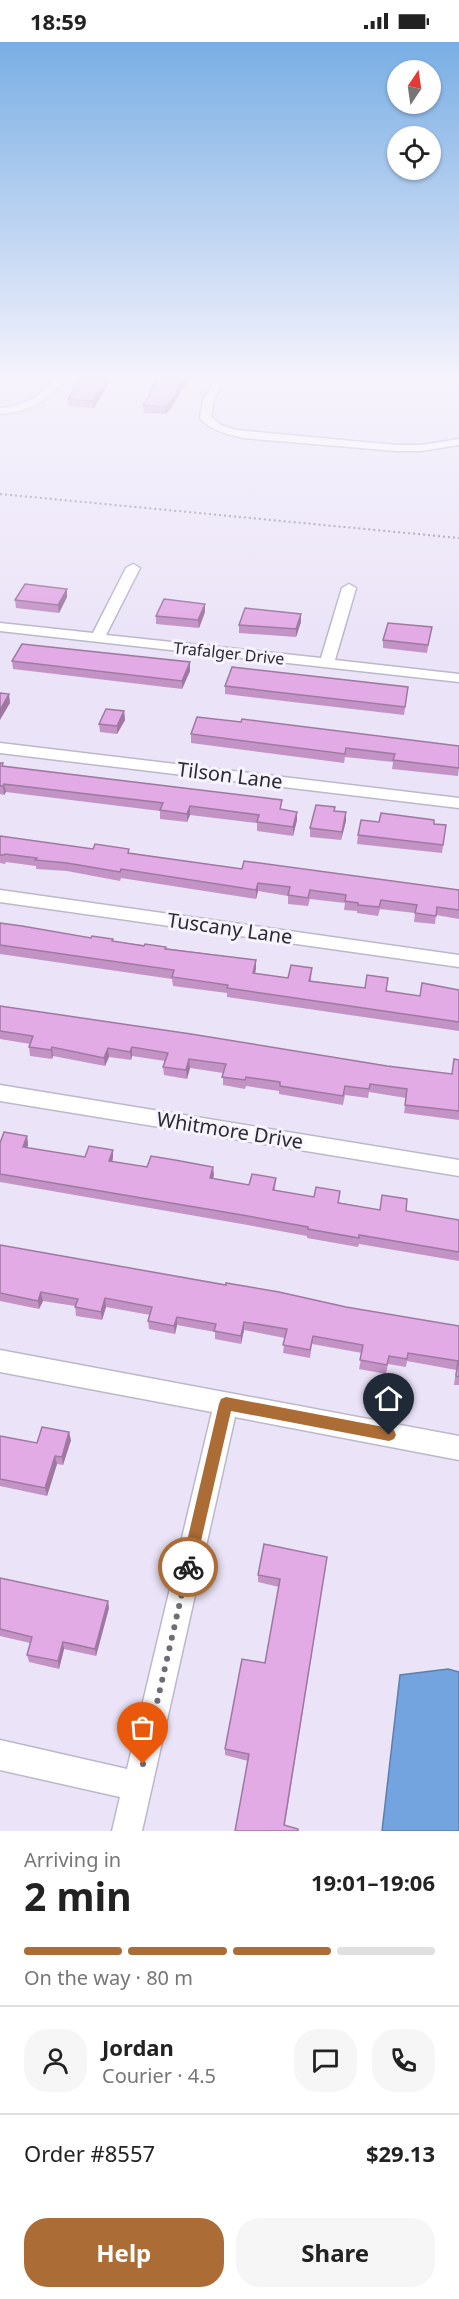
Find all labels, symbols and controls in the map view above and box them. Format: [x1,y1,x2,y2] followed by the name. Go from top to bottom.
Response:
[30,6,87,36] text: 18:59
[387,60,441,114] north arrow
[387,60,441,180] map controls
[387,126,441,180] button: locate
[173,636,285,670] street label: Trafalger Drive
[176,755,284,795] street label: Tilson Lane
[166,906,294,950] street label: Tuscany Lane
[155,1105,305,1155] street label: Whitmore Drive
[363,1373,414,1435] pin
[372,1382,405,1415] icon: home
[158,1537,218,1597] courier
[172,1551,205,1584] icon: bike
[117,1702,168,1764] pin
[126,1711,159,1744] icon: bag
[24,1846,121,1873] text: Arriving in
[311,1867,435,1897] text: 19:01–19:06
[24,1869,131,1922] text: 2 min
[24,1964,193,1991] text: On the way · 80 m
[24,2029,87,2092] button: person
[294,2029,357,2092] button: chat
[372,2029,435,2092] button: phone
[102,2032,174,2062] text: Jordan
[102,2062,216,2089] text: Courier · 4.5
[24,2138,155,2168] text: Order #8557
[366,2138,435,2168] text: $29.13
[24,2218,224,2287] button: Help
[236,2218,435,2287] button: Share

